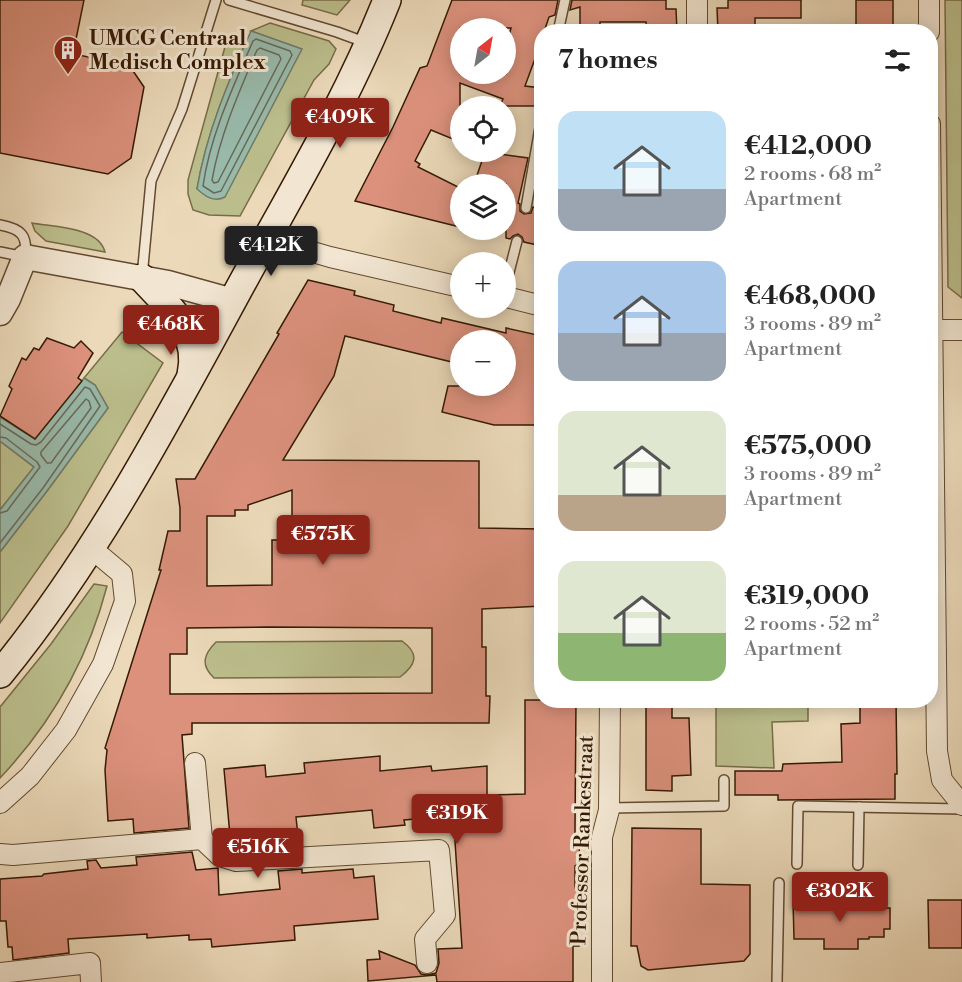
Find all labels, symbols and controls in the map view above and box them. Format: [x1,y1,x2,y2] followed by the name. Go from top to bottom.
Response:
[450,18,516,84] north arrow
[450,18,516,396] map controls
[89,26,266,76] place label: UMCG Centraal Medisch Complex
[52,34,84,76] building icon: UMCG Centraal Medisch Complex
[558,44,658,76] text: 7 homes
[881,44,914,77] icon: filters
[450,96,516,162] button: locate
[298,98,382,149] pin: €409K
[305,105,375,130] text: €409K
[744,130,872,162] text: €412,000
[606,135,678,207] icon: home
[744,162,881,187] text: 2 rooms · 68 m²
[450,174,516,240] button: layers
[744,187,842,212] text: Apartment
[229,226,313,277] pin: €412K
[239,233,303,258] text: €412K
[450,252,516,318] button: +
[744,280,876,312] text: €468,000
[606,285,678,357] icon: home
[129,305,213,356] pin: €468K
[137,312,205,337] text: €468K
[744,312,881,337] text: 3 rooms · 89 m²
[450,330,516,396] button: −
[744,337,842,362] text: Apartment
[744,430,872,462] text: €575,000
[606,435,678,507] icon: home
[744,462,881,487] text: 3 rooms · 89 m²
[744,487,842,512] text: Apartment
[281,515,365,566] pin: €575K
[291,522,355,547] text: €575K
[744,580,869,612] text: €319,000
[606,585,678,657] icon: home
[744,612,879,637] text: 2 rooms · 52 m²
[744,637,842,662] text: Apartment
[566,734,600,945] street label: Professor Rankestraat
[415,794,499,845] pin: €319K
[426,801,488,826] text: €319K
[216,828,300,879] pin: €516K
[226,835,290,860] text: €516K
[798,872,882,923] pin: €302K
[806,879,874,904] text: €302K

